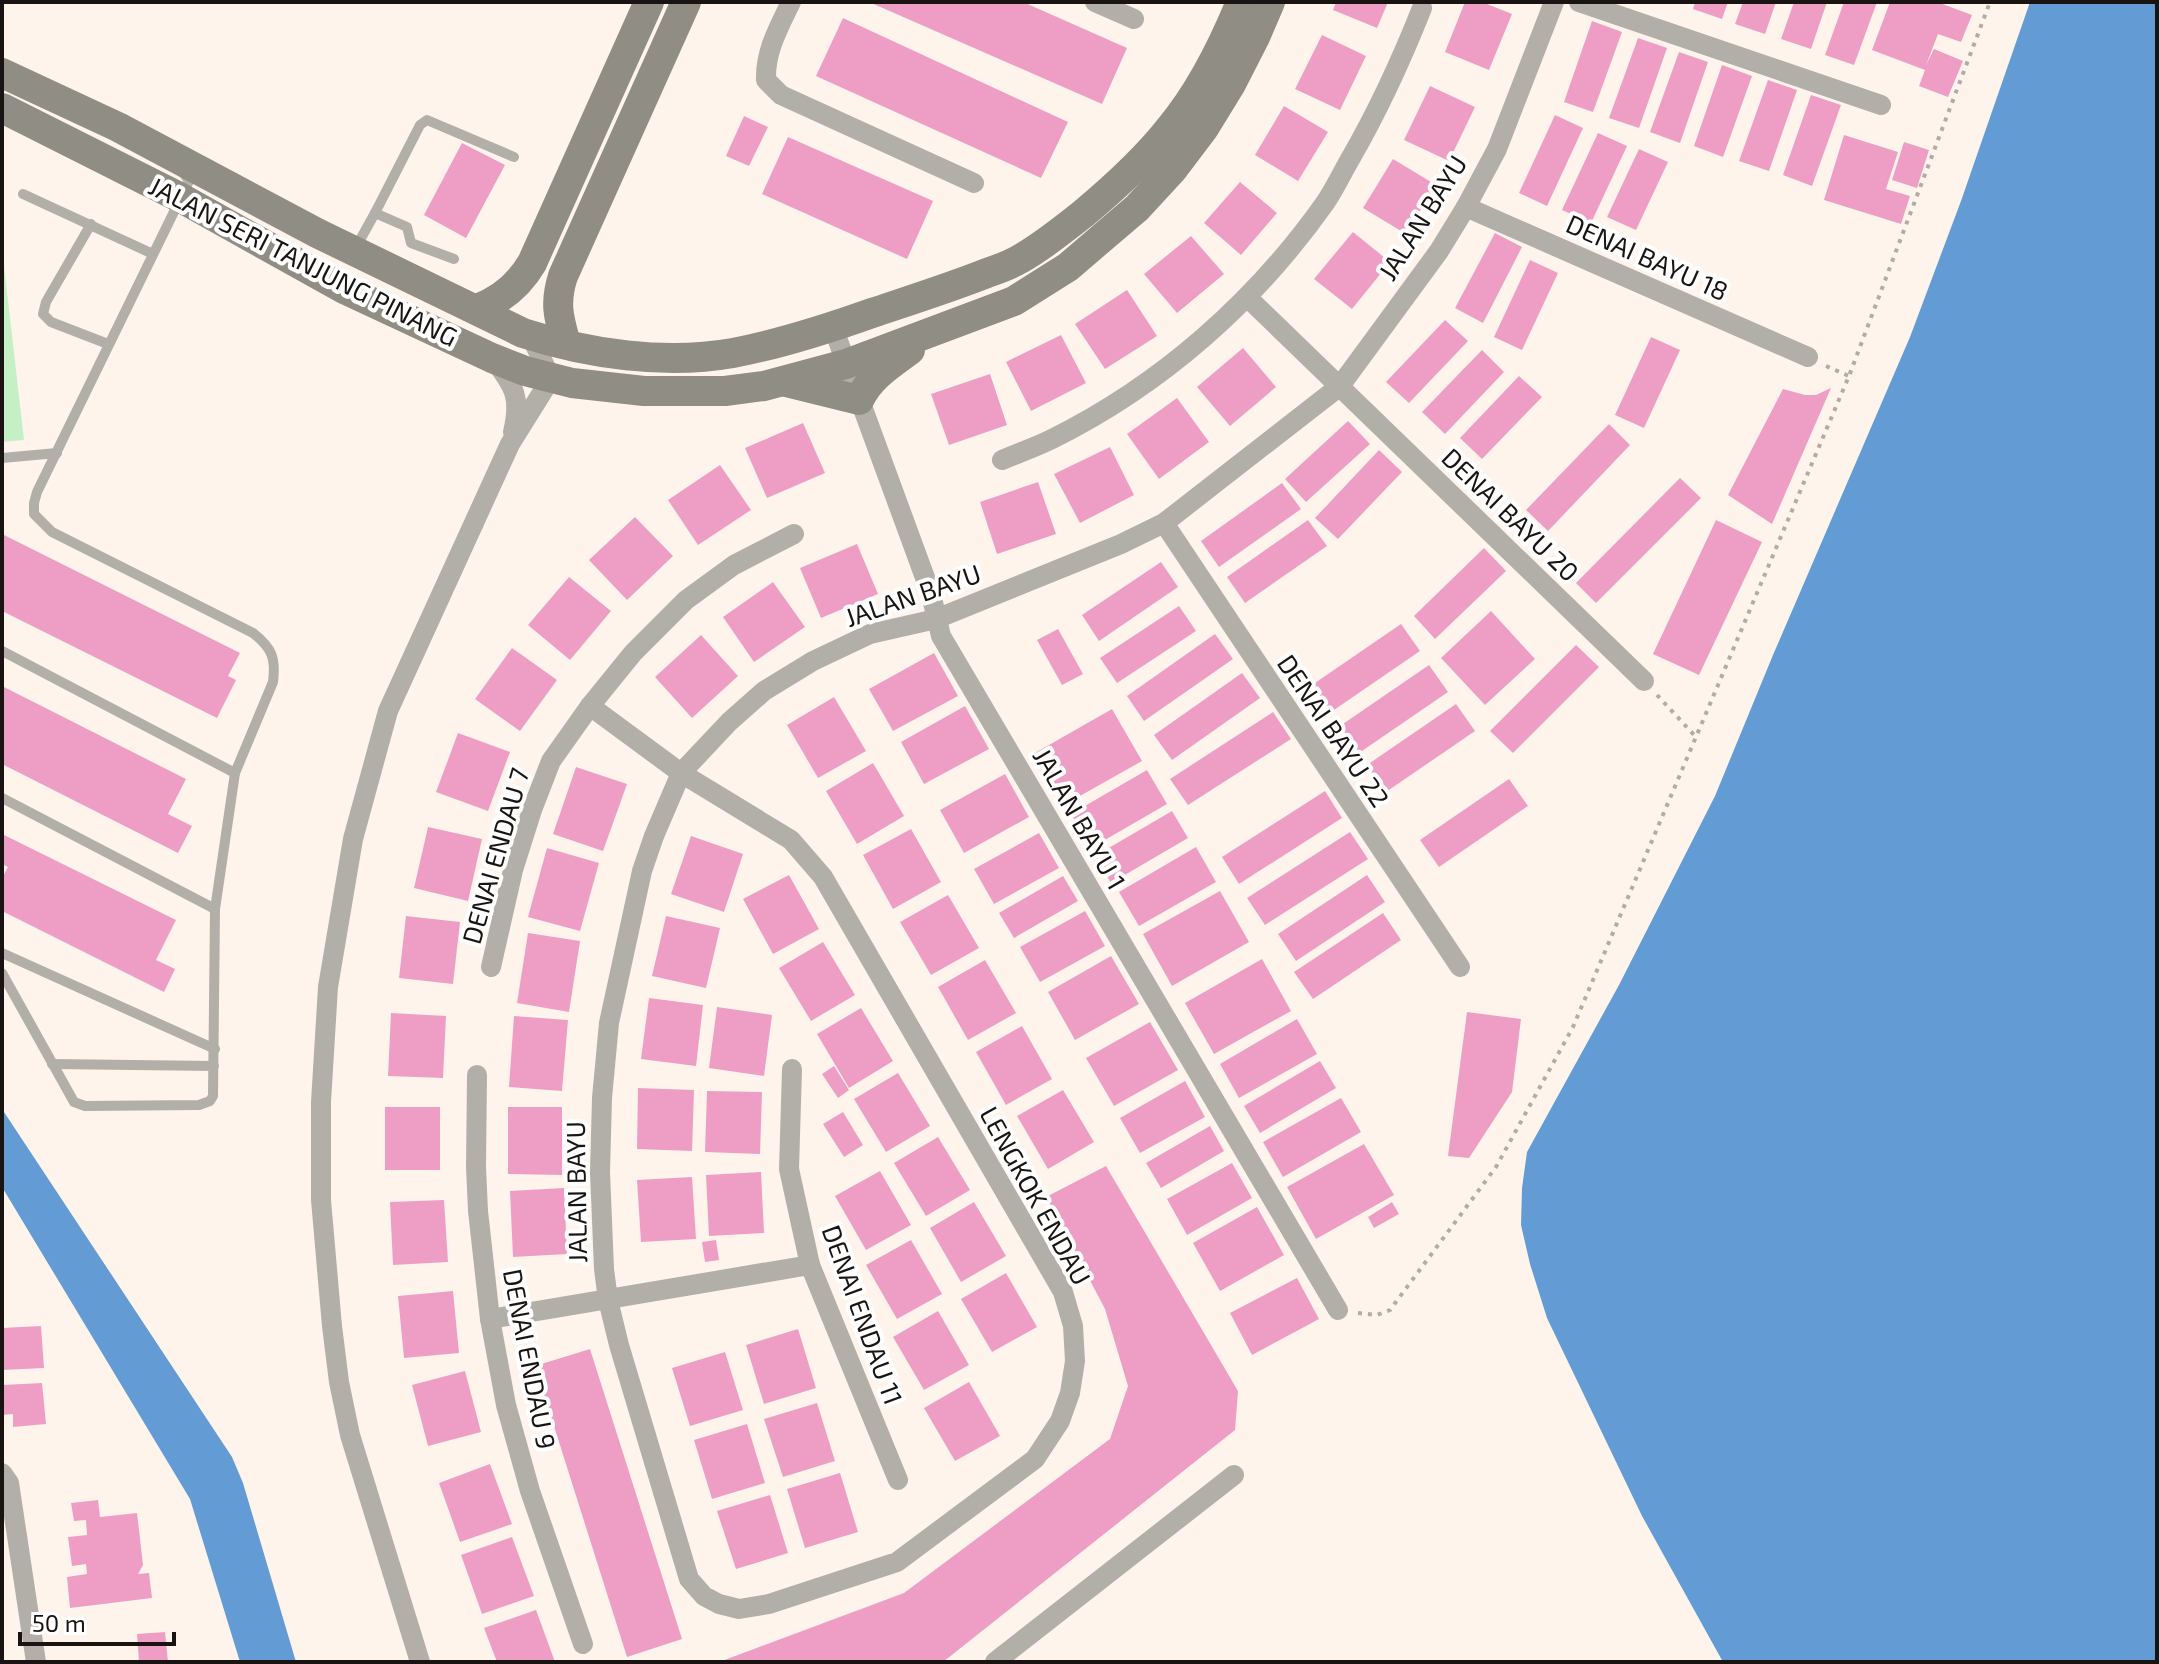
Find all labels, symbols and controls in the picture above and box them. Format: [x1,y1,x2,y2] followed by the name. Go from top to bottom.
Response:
[1371,149,1472,285] street label: JALAN BAYU
[144,169,463,352] street label: JALAN SERI TANJUNG PINANG
[1562,207,1733,306] street label: DENAI BAYU 18
[1436,441,1586,587] street label: DENAI BAYU 20
[840,557,985,632] street label: JALAN BAYU
[1272,648,1397,812] street label: DENAI BAYU 22
[1027,742,1133,894] street label: JALAN BAYU 1
[455,764,534,947] street label: DENAI ENDAU 7
[975,1101,1098,1290] street label: LENGKOK ENDAU
[559,1121,592,1263] street label: JALAN BAYU
[817,1220,910,1409] street label: DENAI ENDAU 11
[498,1266,563,1452] street label: DENAI ENDAU 9
[20,1596,174,1646] scale bar
[32,1608,86,1637] text: 50 m

